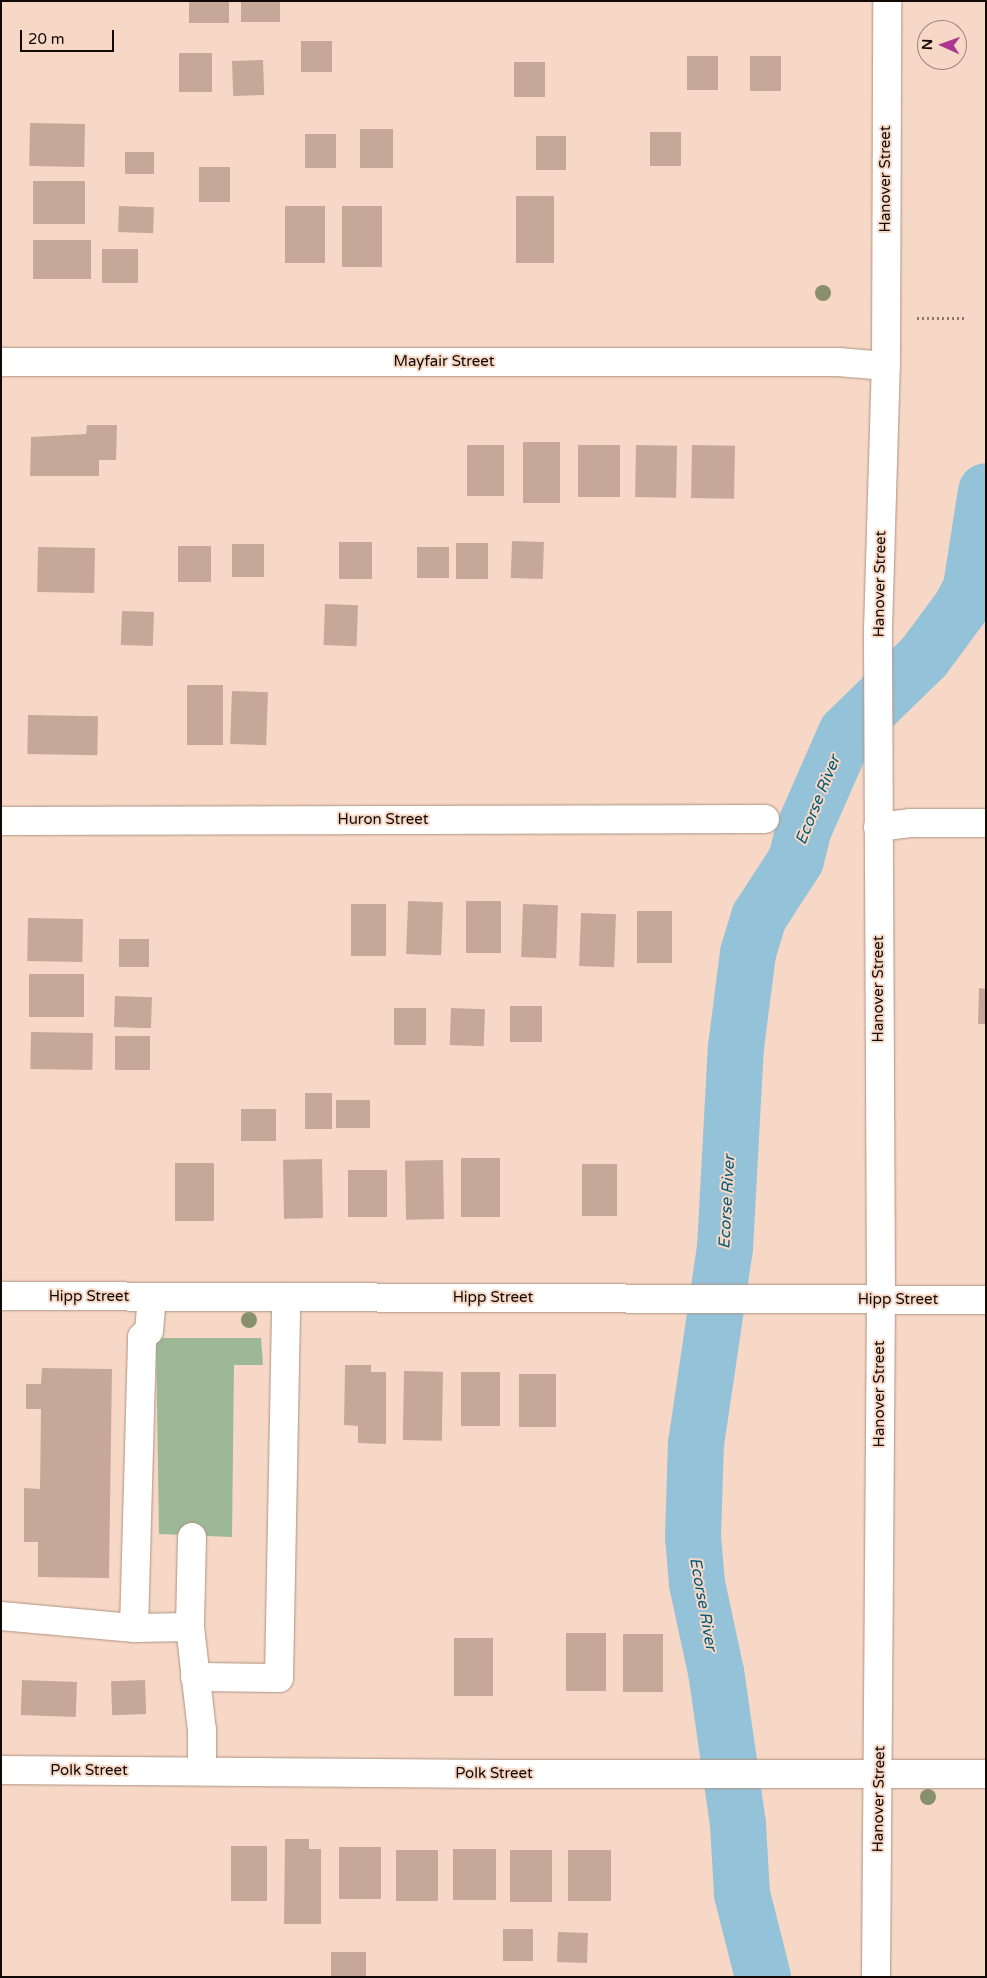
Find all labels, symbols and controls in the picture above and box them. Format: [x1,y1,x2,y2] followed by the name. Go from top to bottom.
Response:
[22,20,116,52] scale bar
[917,20,967,70] north arrow
[28,30,65,48] text: 20 m
[919,39,936,50] text: N
[877,126,895,232] street label: Hanover Street
[393,353,495,371] street label: Mayfair Street
[870,530,890,638] street label: Hanover Street
[791,753,845,847] water label: Ecorse River
[338,811,428,829] street label: Huron Street
[870,936,888,1042] street label: Hanover Street
[715,1154,739,1250] water label: Ecorse River
[49,1288,129,1306] street label: Hipp Street
[453,1289,533,1307] street label: Hipp Street
[858,1291,938,1309] street label: Hipp Street
[871,1341,889,1447] street label: Hanover Street
[685,1556,721,1652] water label: Ecorse River
[869,1745,889,1853] street label: Hanover Street
[50,1762,128,1780] street label: Polk Street
[455,1765,533,1783] street label: Polk Street

